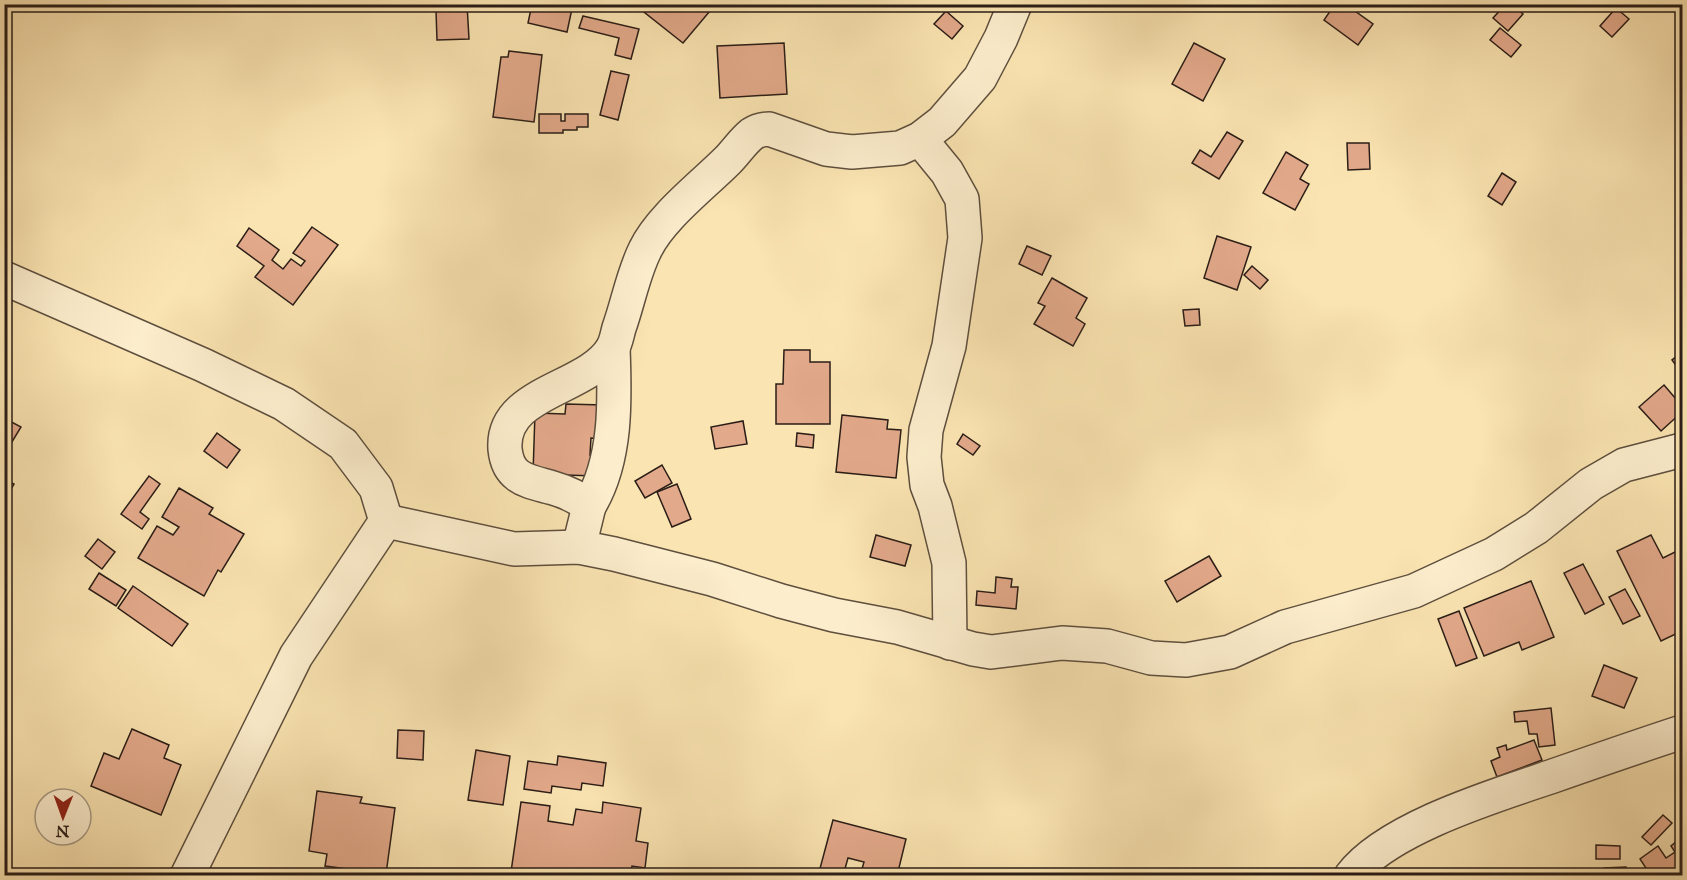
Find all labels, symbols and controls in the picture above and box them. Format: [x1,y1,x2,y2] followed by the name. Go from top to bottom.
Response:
[33,787,93,847] north arrow
[55,822,70,841] text: N

